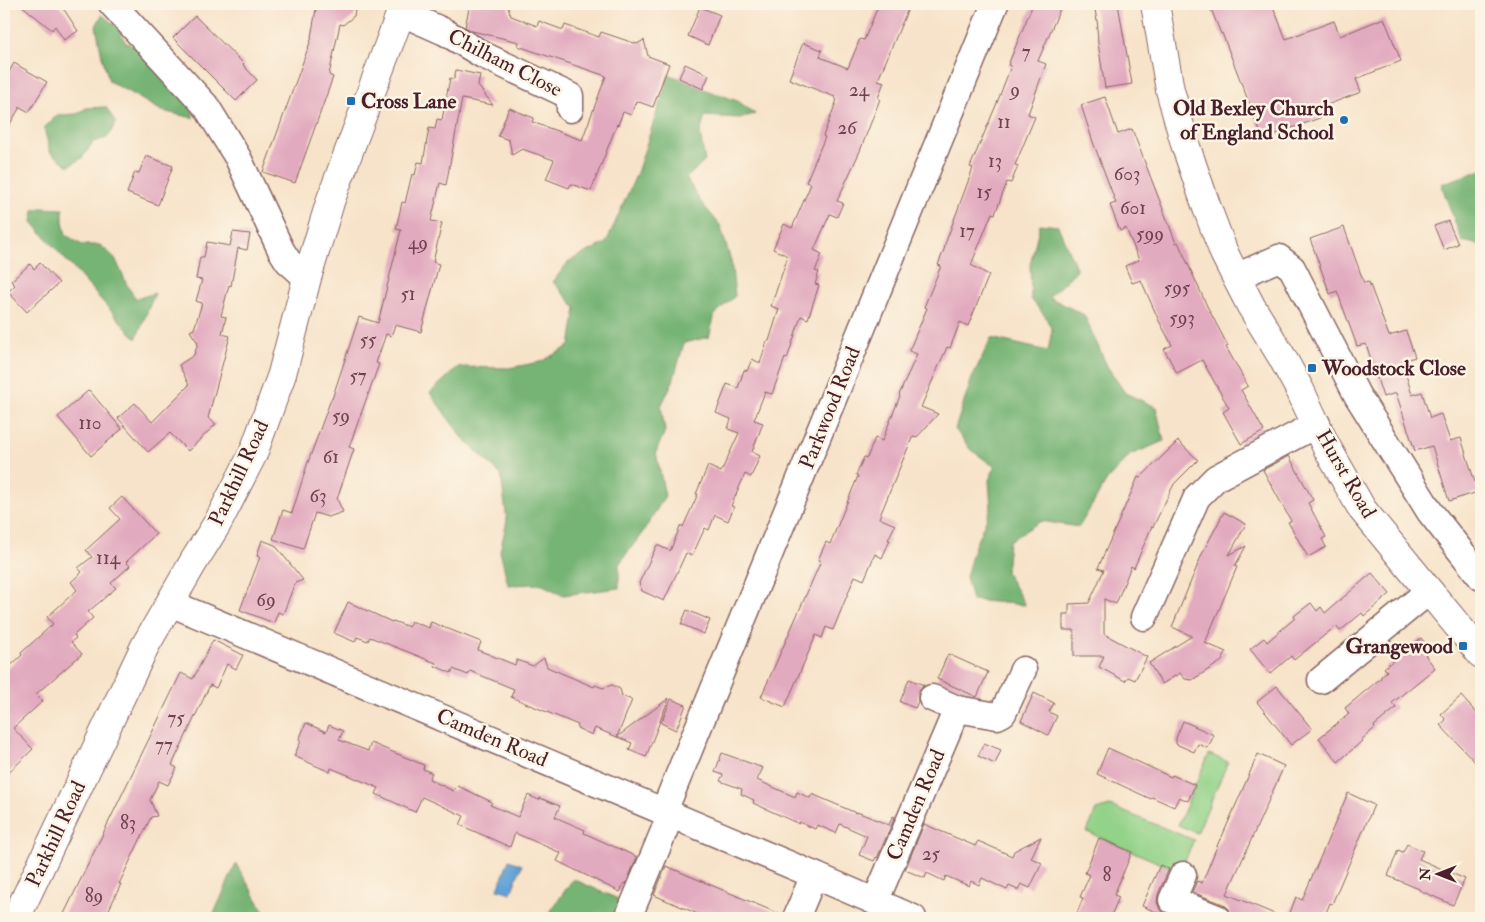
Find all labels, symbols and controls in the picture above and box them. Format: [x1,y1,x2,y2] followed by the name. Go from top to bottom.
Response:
[443,23,567,103] street label: Chilham Close
[1022,40,1031,64] house number: 7
[849,78,870,102] house number: 24
[1008,78,1020,102] house number: 9
[361,88,457,115] place label: Cross Lane
[345,95,357,107] marker: Cross Lane
[1173,95,1335,146] place label: Old Bexley Church of England School
[997,110,1011,134] house number: 11
[1338,114,1350,126] marker: Old Bexley Church of England School
[837,116,858,140] house number: 26
[988,149,1002,173] house number: 13
[1114,162,1140,186] house number: 603
[976,180,992,204] house number: 15
[1120,196,1146,220] house number: 601
[959,219,975,243] house number: 17
[1136,222,1164,246] house number: 599
[408,231,428,255] house number: 49
[1164,276,1191,300] house number: 595
[400,282,416,306] house number: 51
[1169,306,1195,330] house number: 593
[360,328,377,352] house number: 55
[793,342,867,473] street label: Parkwood Road
[1321,355,1466,382] place label: Woodstock Close
[1306,362,1318,374] marker: Woodstock Close
[349,364,367,388] house number: 57
[332,404,350,428] house number: 59
[78,411,102,435] house number: 110
[203,415,276,530] street label: Parkhill Road
[1310,425,1383,524] street label: Hurst Road
[323,445,339,469] house number: 61
[310,484,326,508] house number: 63
[96,546,121,570] house number: 114
[256,588,276,612] house number: 69
[1346,633,1454,660] place label: Grangewood
[1457,640,1469,652] marker: Grangewood
[432,702,552,774] street label: Camden Road
[167,706,185,730] house number: 75
[155,733,173,757] house number: 77
[880,745,952,865] street label: Camden Road
[20,776,93,891] street label: Parkhill Road
[120,811,136,835] house number: 83
[922,842,941,866] house number: 25
[1412,850,1462,900] north arrow
[1103,863,1112,887] house number: 8
[1417,867,1434,881] text: N
[85,884,103,908] house number: 89

